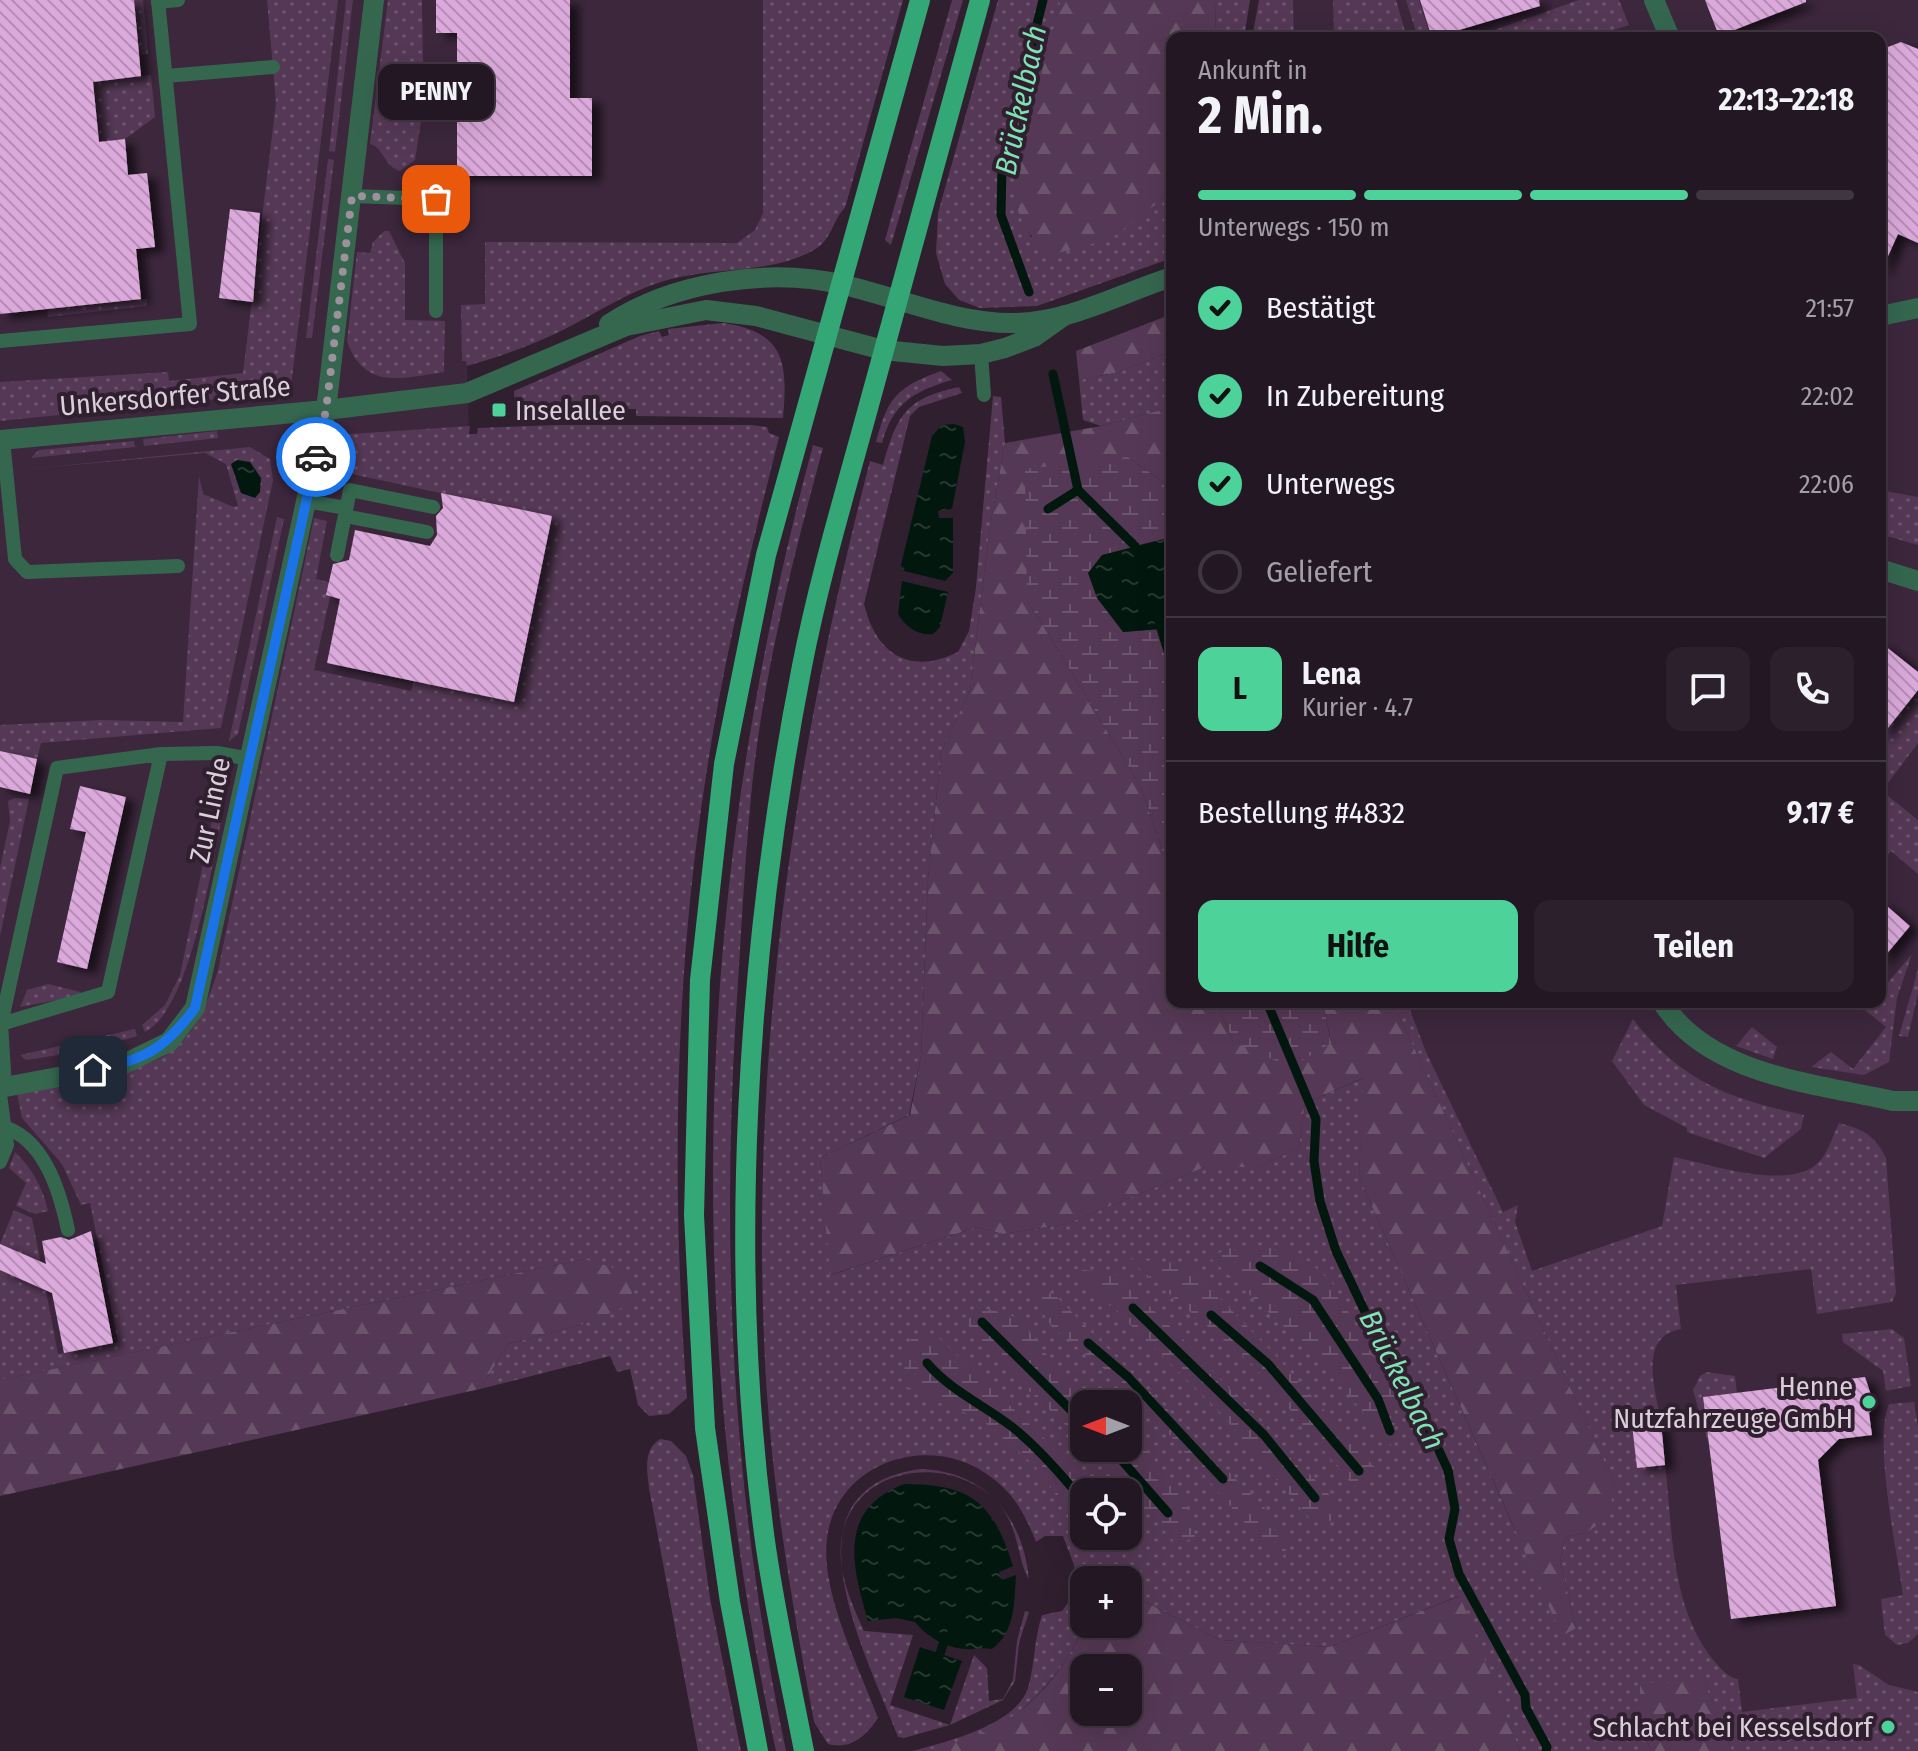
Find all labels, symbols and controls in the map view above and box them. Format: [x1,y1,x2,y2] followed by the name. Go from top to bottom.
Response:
[988,22,1054,178] water label: Brückelbach
[1198,55,1307,86] text: Ankunft in
[378,63,494,119] callout: PENNY
[400,76,472,107] text: PENNY
[1719,82,1854,118] text: 22:13–22:18
[1198,84,1323,147] text: 2 Min.
[402,165,470,233] pin
[414,177,458,221] icon: bag
[1198,212,1390,243] text: Unterwegs · 150 m
[1198,286,1242,330] icon: check
[1266,290,1376,326] text: Bestätigt
[1805,293,1854,324] text: 21:57
[58,369,292,423] street label: Unkersdorfer Straße
[1198,374,1242,418] icon: check
[1266,378,1444,414] text: In Zubereitung
[1801,381,1854,412] text: 22:02
[515,394,626,427] place label: Inselallee
[490,401,508,419] marker: Inselallee
[276,417,356,497] courier
[294,435,338,479] icon: car
[1198,462,1242,506] icon: check
[1266,466,1395,502] text: Unterwegs
[1799,469,1854,500] text: 22:06
[1266,554,1372,590] text: Geliefert
[1666,647,1750,731] button: chat
[1770,647,1854,731] button: phone
[1302,656,1361,692] text: Lena
[1233,671,1247,707] text: L
[1302,692,1413,723] text: Kurier · 4.7
[183,754,237,866] street label: Zur Linde
[1198,795,1405,831] text: Bestellung #4832
[1787,795,1854,831] text: 9.17 €
[1198,900,1518,992] button: Hilfe
[1534,900,1854,992] button: Teilen
[59,1036,127,1104] pin
[71,1048,115,1092] icon: home
[1351,1304,1453,1456] water label: Brückelbach
[1613,1370,1853,1435] place label: Henne Nutzfahrzeuge GmbH
[1070,1390,1142,1462] north arrow
[1070,1390,1142,1726] map controls
[1860,1393,1878,1411] marker: Henne Nutzfahrzeuge GmbH
[1070,1478,1142,1550] button: locate
[1070,1566,1142,1638] button: +
[1070,1654,1142,1726] button: −
[1592,1711,1874,1744] place label: Schlacht bei Kesselsdorf
[1879,1718,1897,1736] marker: Schlacht bei Kesselsdorf

